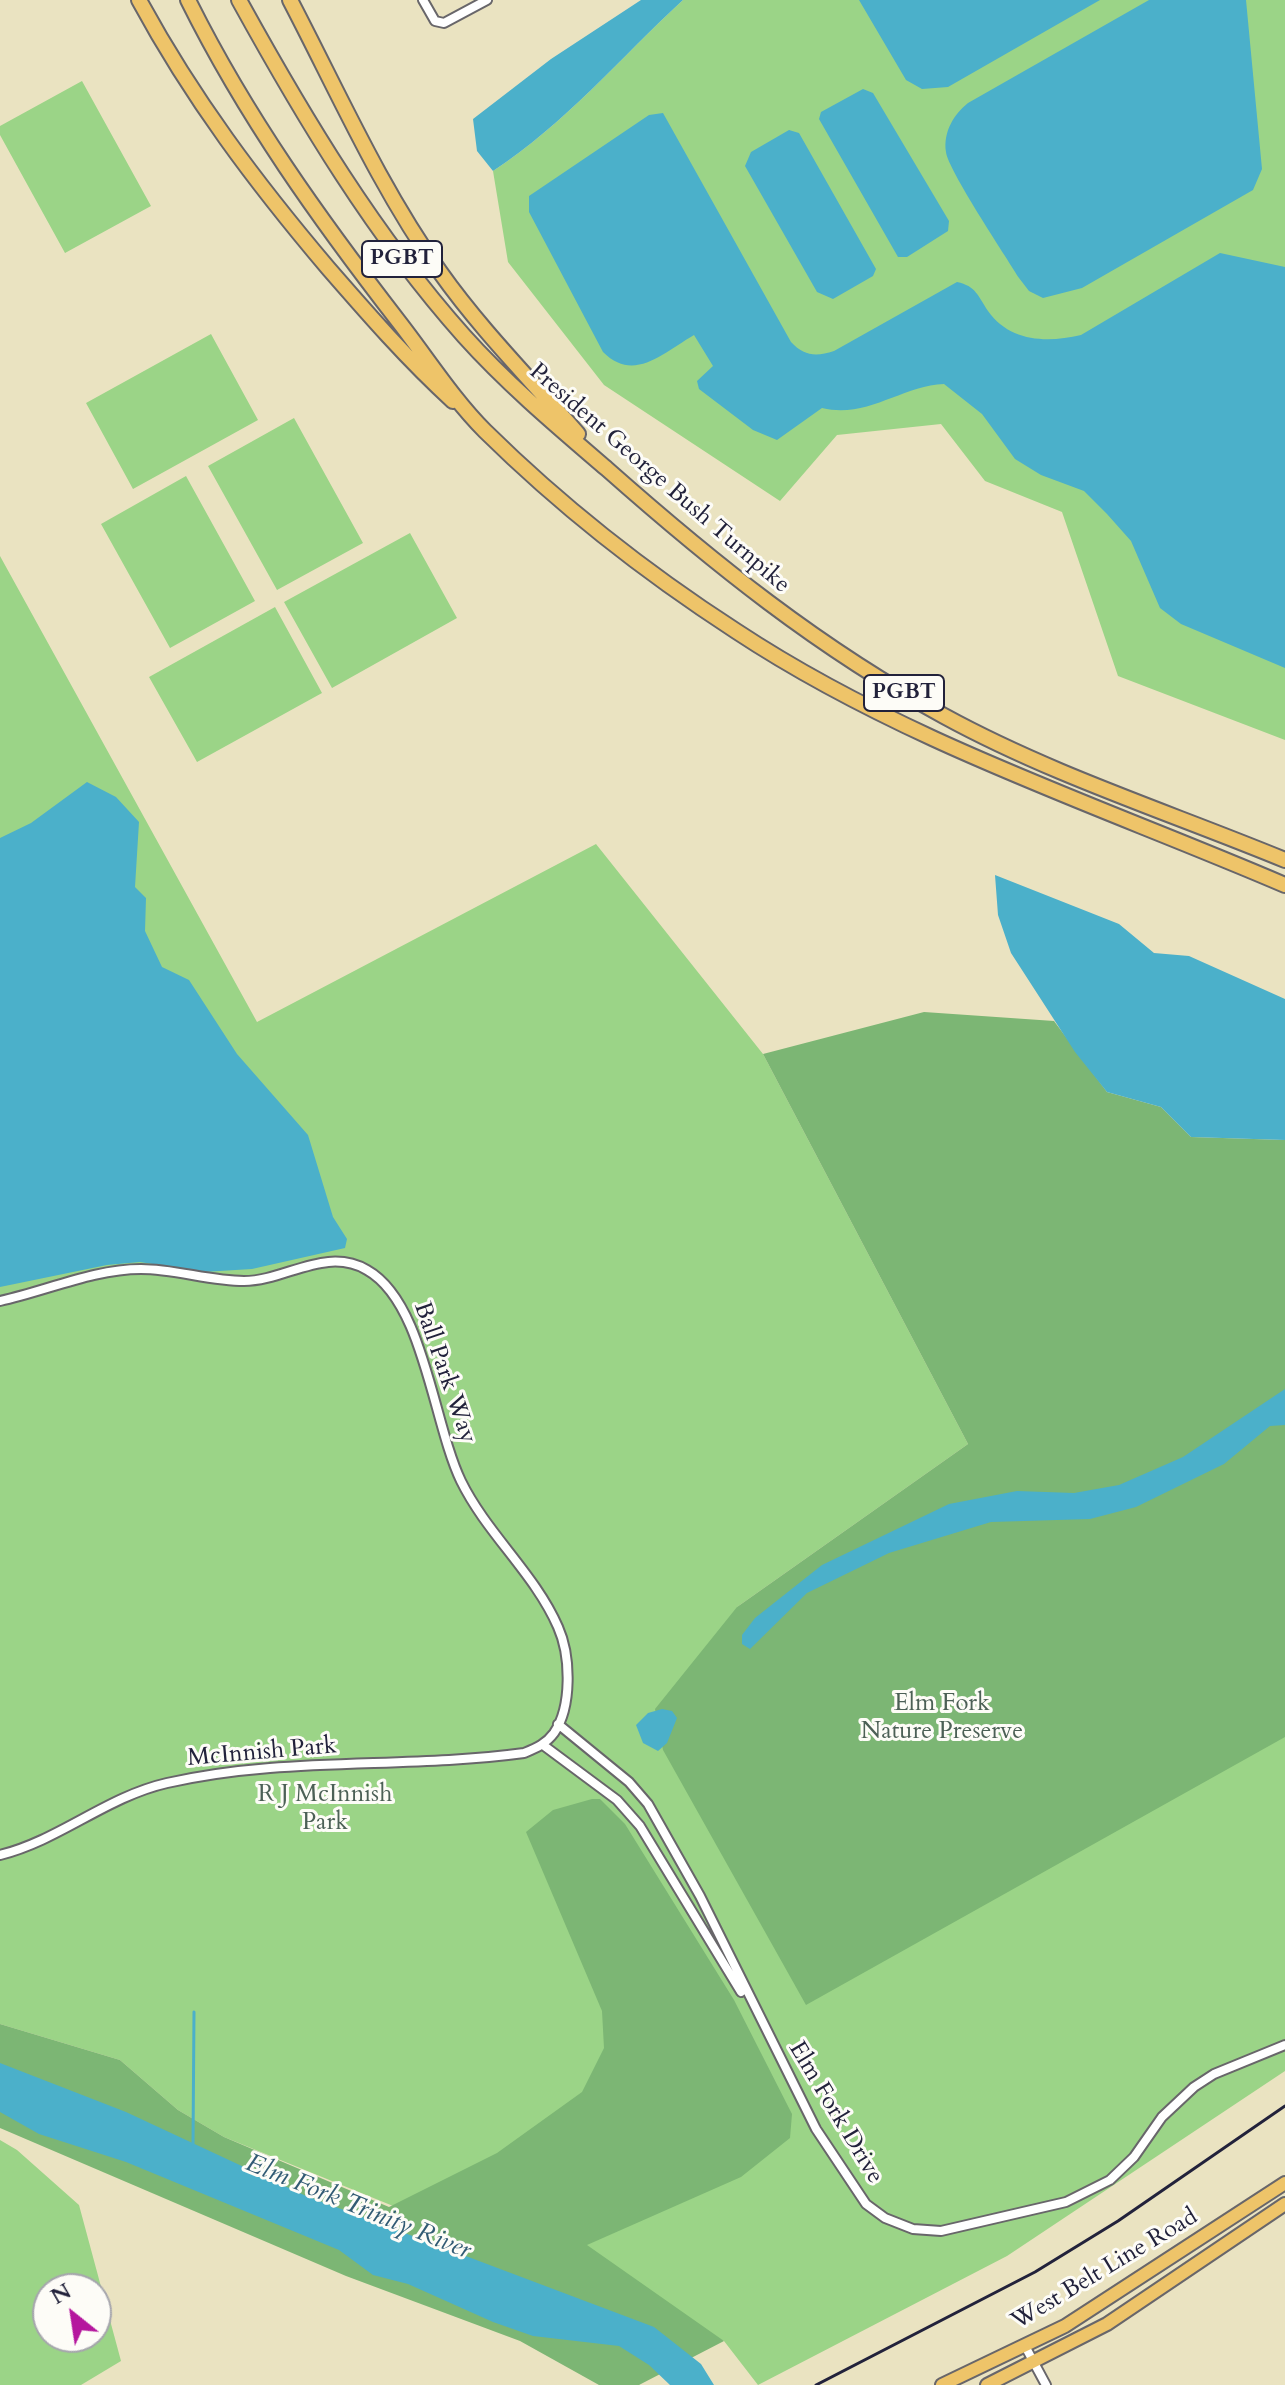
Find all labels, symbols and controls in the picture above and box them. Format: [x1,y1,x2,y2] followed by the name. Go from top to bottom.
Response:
[362,241,442,277] road number: PGBT
[523,358,795,600] street label: President George Bush Turnpike
[864,675,944,711] road number: PGBT
[406,1299,482,1447] street label: Ball Park Way
[861,1690,1023,1746] park label: Elm Fork Nature Preserve
[186,1732,338,1774] street label: McInnish Park
[258,1781,392,1837] park label: R J McInnish Park
[781,2037,889,2189] street label: Elm Fork Drive
[241,2149,475,2267] water label: Elm Fork Trinity River
[1007,2203,1203,2337] street label: West Belt Line Road
[32,2273,112,2353] north arrow
[45,2276,77,2312] text: N

